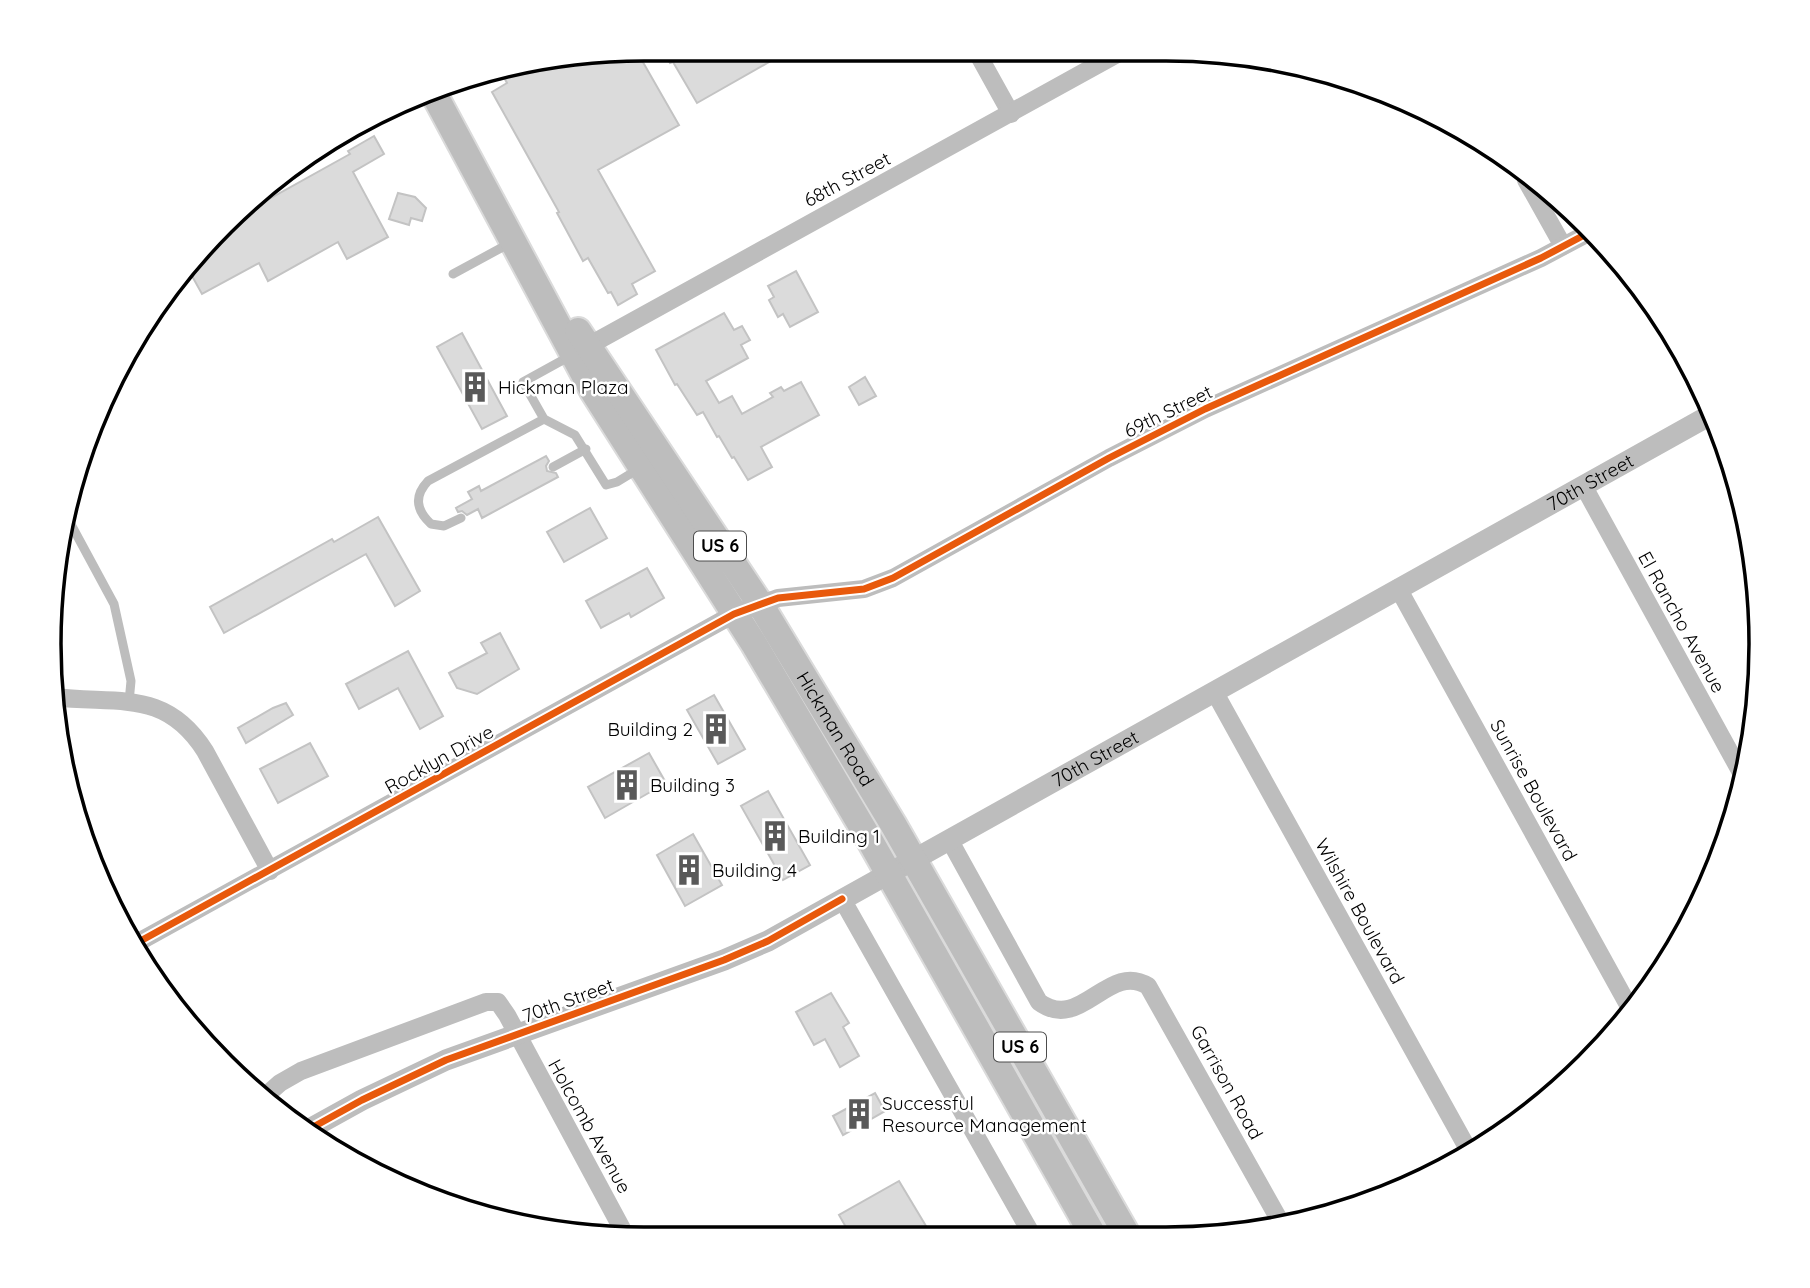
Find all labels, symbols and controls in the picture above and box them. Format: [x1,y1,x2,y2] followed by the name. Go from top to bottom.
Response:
[799,146,895,212] street label: 68th Street
[458,370,492,404] building icon: Hickman Plaza
[498,375,629,399] place label: Hickman Plaza
[1120,379,1216,443] street label: 69th Street
[1543,448,1638,516] street label: 70th Street
[694,532,746,560] road number: US 6
[1633,547,1731,697] street label: El Rancho Avenue
[792,667,879,791] street label: Hickman Road
[699,712,733,746] building icon: Building 2
[1485,715,1583,865] street label: Sunrise Boulevard
[607,717,693,741] place label: Building 2
[380,719,498,799] street label: Rocklyn Drive
[1048,725,1143,792] street label: 70th Street
[610,768,644,802] building icon: Building 3
[650,773,735,797] place label: Building 3
[758,819,792,853] building icon: Building 1
[798,824,880,848] place label: Building 1
[1310,834,1410,988] street label: Wilshire Boulevard
[672,853,706,887] building icon: Building 4
[712,858,797,882] place label: Building 4
[519,972,617,1028] street label: 70th Street
[1186,1020,1268,1144] street label: Garrison Road
[994,1032,1046,1062] road number: US 6
[543,1055,637,1197] street label: Holcomb Avenue
[882,1091,1087,1137] place label: Successful Resource Management
[842,1097,876,1131] building icon: Successful Resource Management

